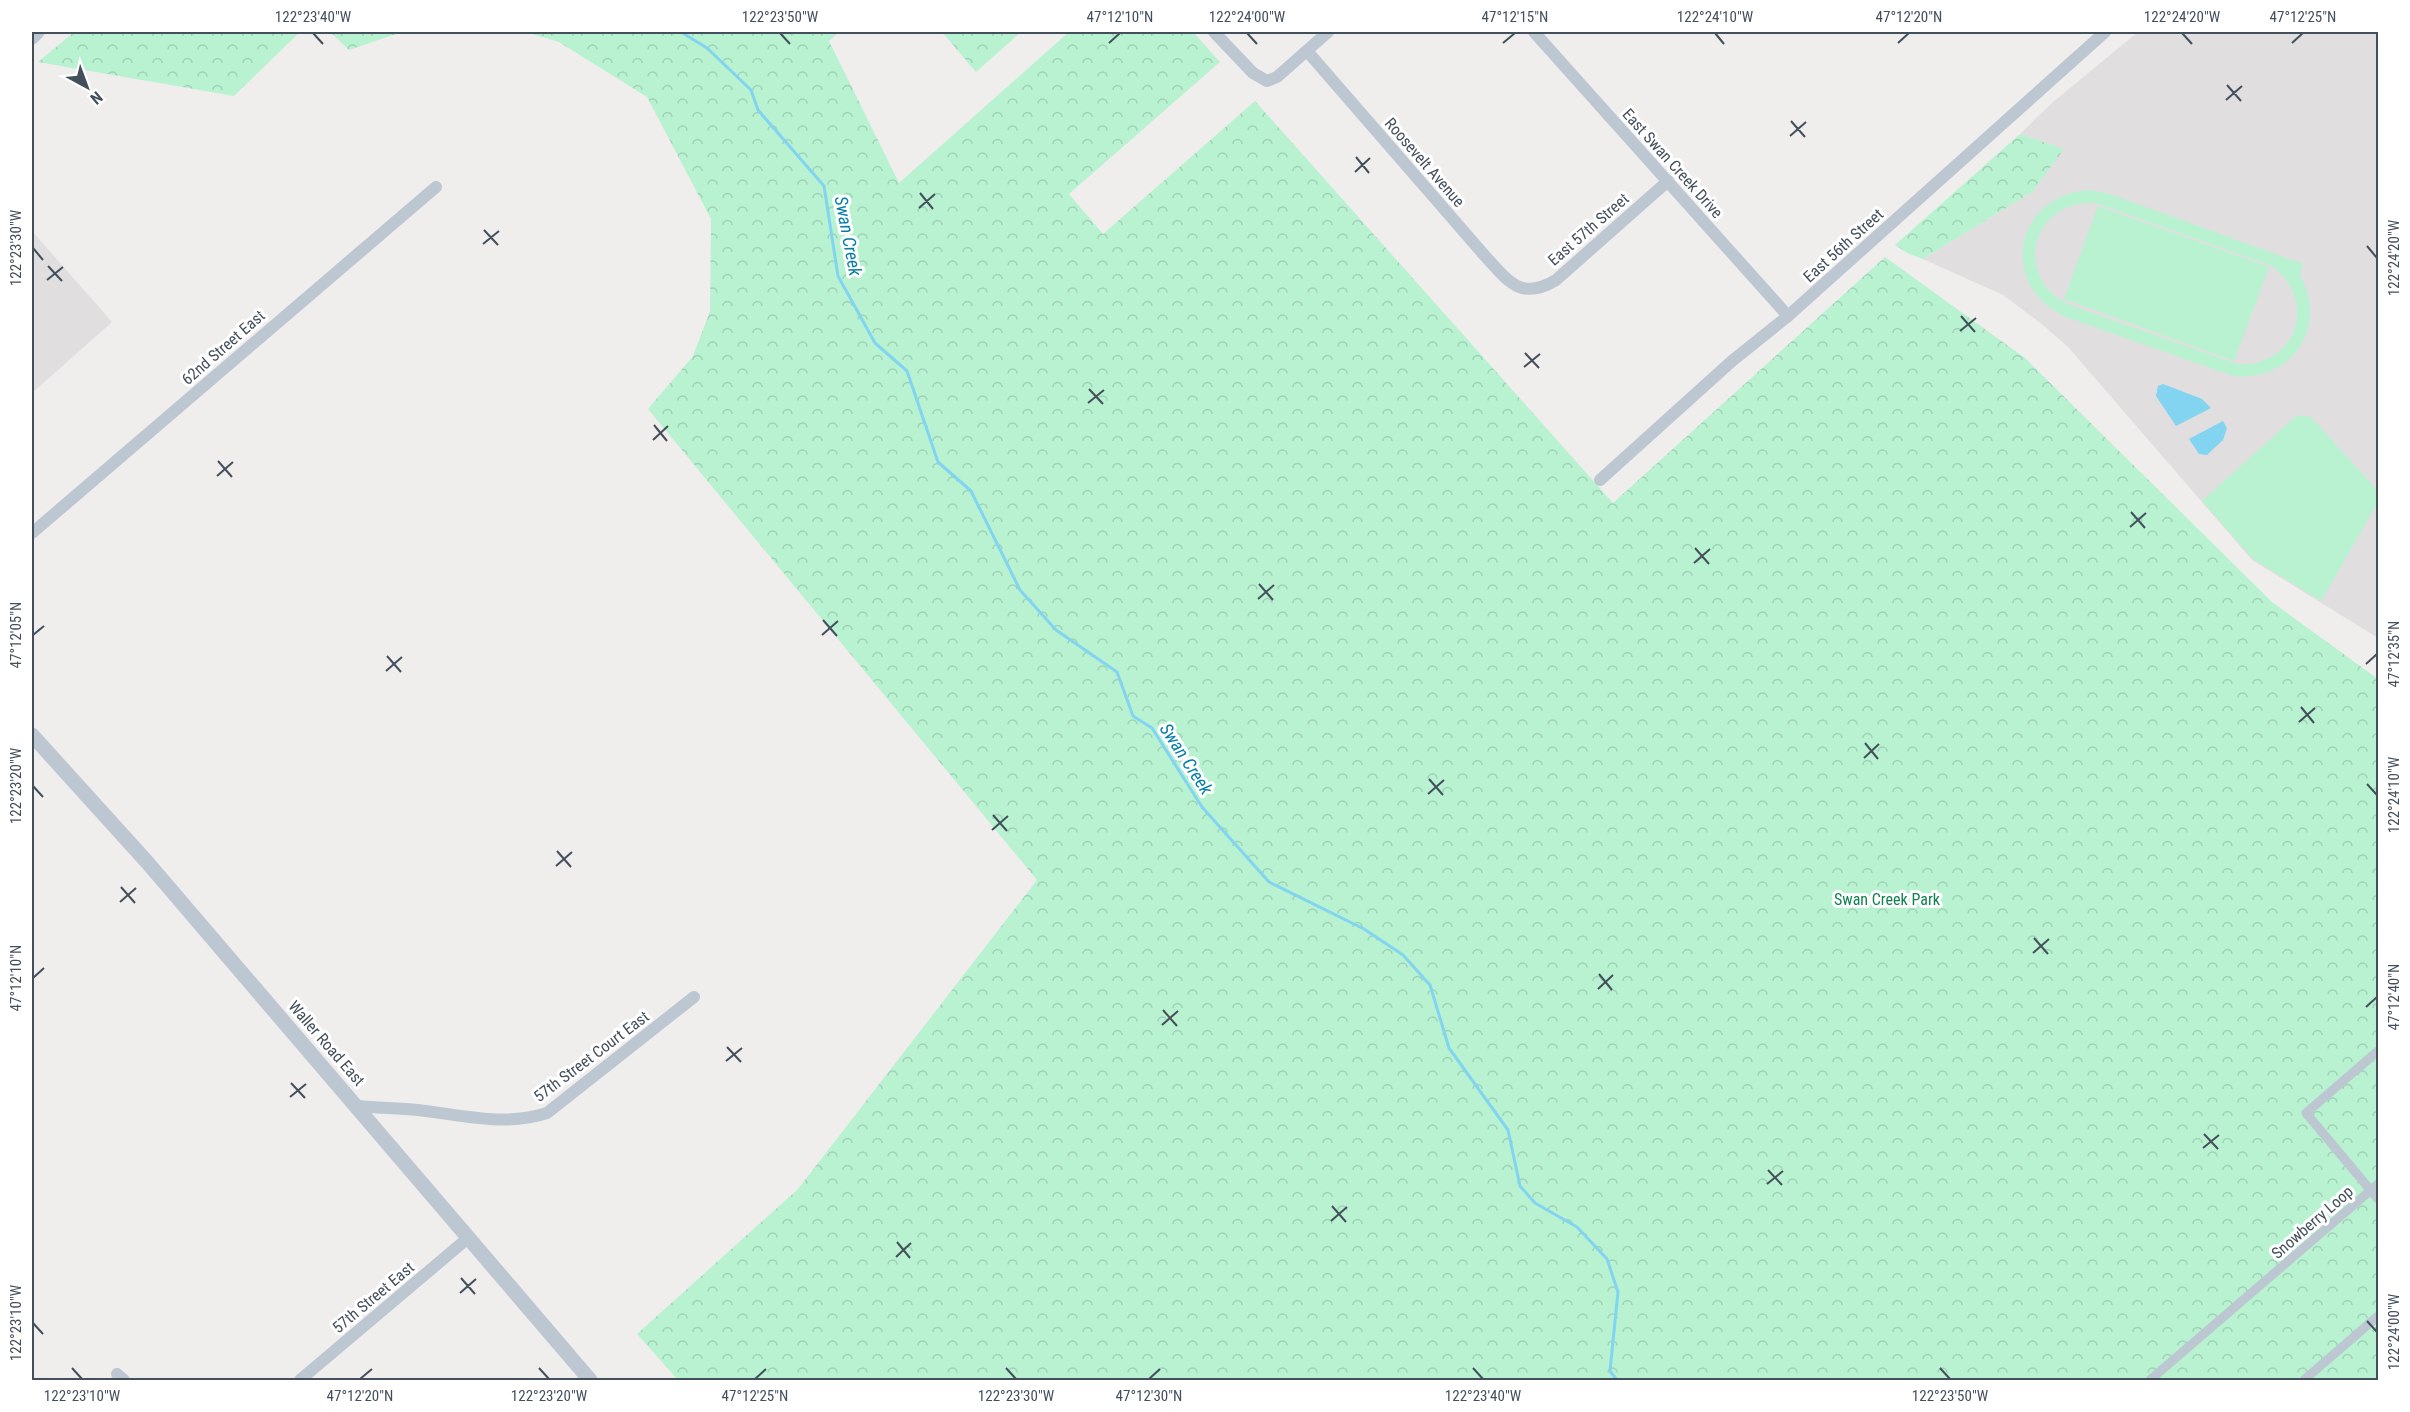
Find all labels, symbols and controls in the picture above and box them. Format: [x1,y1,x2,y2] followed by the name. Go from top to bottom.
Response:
[275,8,352,26] text: 122°23'40"W
[742,8,819,26] text: 122°23'50"W
[1087,8,1153,26] text: 47°12'10"N
[1209,8,1286,26] text: 122°24'00"W
[1482,8,1548,26] text: 47°12'15"N
[1677,8,1754,26] text: 122°24'10"W
[1876,8,1942,26] text: 47°12'20"N
[2144,8,2221,26] text: 122°24'20"W
[2270,8,2336,26] text: 47°12'25"N
[57,57,117,117] north arrow
[87,88,106,108] text: N
[1618,105,1727,222] street label: East Swan Creek Drive
[1381,114,1468,211] street label: Roosevelt Avenue
[1544,189,1633,270] street label: East 57th Street
[830,194,867,279] water label: Swan Creek
[1800,204,1887,286] street label: East 56th Street
[7,209,25,286] text: 122°23'30"W
[2385,219,2403,296] text: 122°24'20"W
[178,306,269,389] street label: 62nd Street East
[7,602,25,668] text: 47°12'05"N
[2385,621,2403,687] text: 47°12'35"N
[1156,719,1218,799] water label: Swan Creek
[7,747,25,824] text: 122°23'20"W
[2385,756,2403,833] text: 122°24'10"W
[1834,890,1941,909] park label: Swan Creek Park
[7,945,25,1011] text: 47°12'10"N
[2385,964,2403,1030] text: 47°12'40"N
[285,997,369,1090] street label: Waller Road East
[530,1007,653,1106] street label: 57th Street Court East
[2268,1182,2357,1263] street label: Snowberry Loop
[329,1258,418,1337] street label: 57th Street East
[7,1284,25,1361] text: 122°23'10"W
[2385,1293,2403,1370] text: 122°24'00"W
[44,1387,121,1405] text: 122°23'10"W
[327,1387,393,1405] text: 47°12'20"N
[511,1387,588,1405] text: 122°23'20"W
[722,1387,788,1405] text: 47°12'25"N
[978,1387,1055,1405] text: 122°23'30"W
[1116,1387,1182,1405] text: 47°12'30"N
[1445,1387,1522,1405] text: 122°23'40"W
[1912,1387,1989,1405] text: 122°23'50"W

